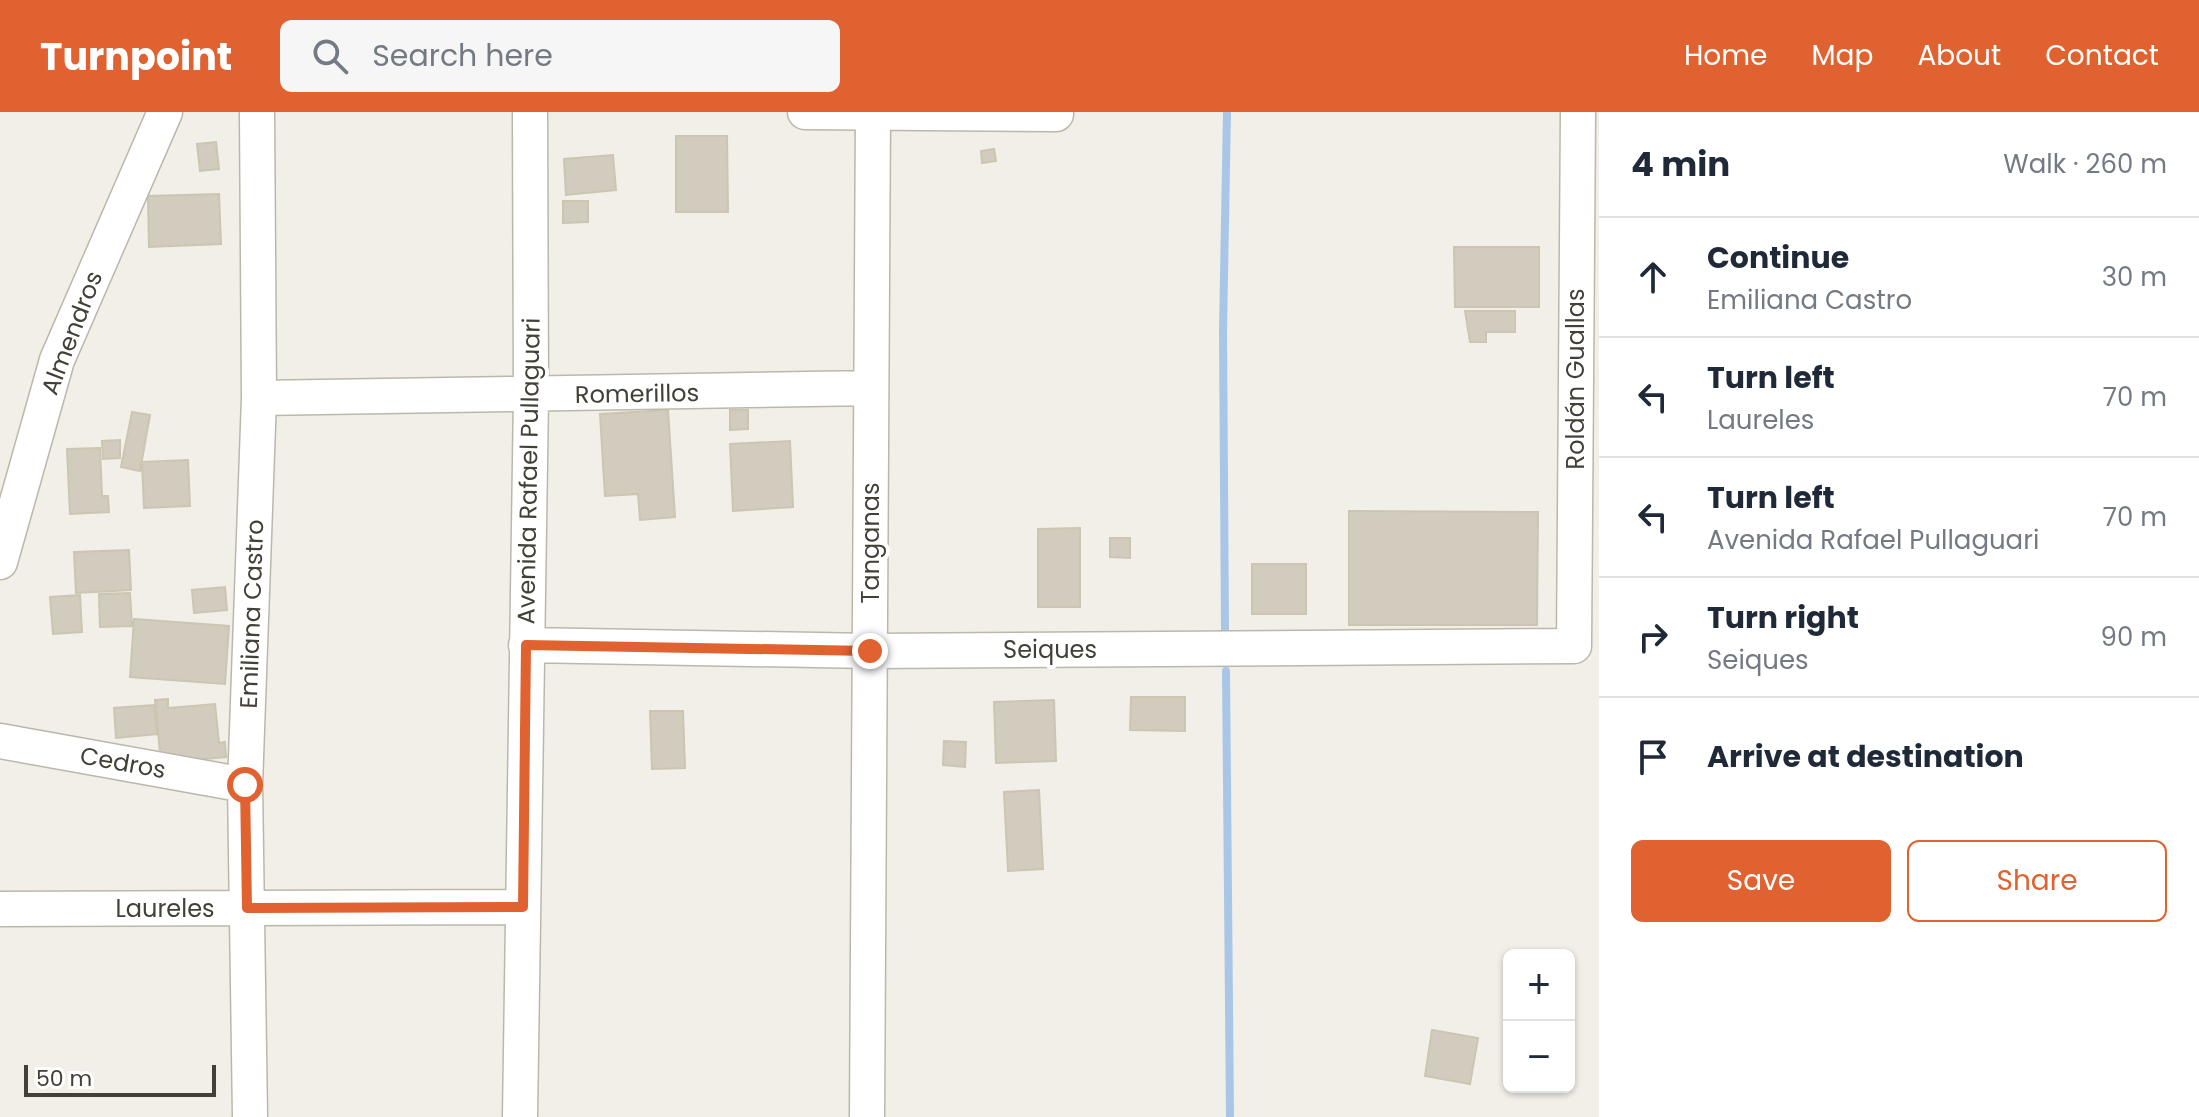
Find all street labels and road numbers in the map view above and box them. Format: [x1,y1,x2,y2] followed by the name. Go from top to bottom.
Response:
[33,266,110,399] street label: Almendros
[1559,289,1592,469] street label: Roldán Guallas
[509,317,548,625] street label: Avenida Rafael Pullaguari
[575,376,699,411] street label: Romerillos
[854,482,887,604] street label: Tanganas
[232,519,271,709] street label: Emiliana Castro
[1003,633,1097,666] street label: Seiques
[78,739,169,786] street label: Cedros
[115,892,215,925] street label: Laureles

